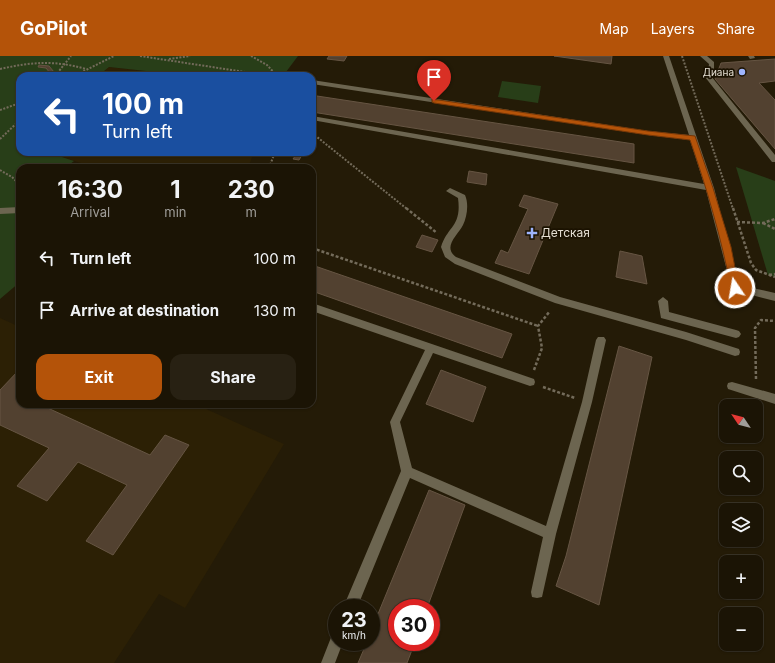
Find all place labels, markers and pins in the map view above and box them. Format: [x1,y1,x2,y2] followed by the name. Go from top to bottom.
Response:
[417,60,451,101] pin
[703,66,734,78] place label: Диана
[737,67,747,77] marker: Диана
[541,225,590,240] place label: Детская
[526,227,538,239] marker: Детская

